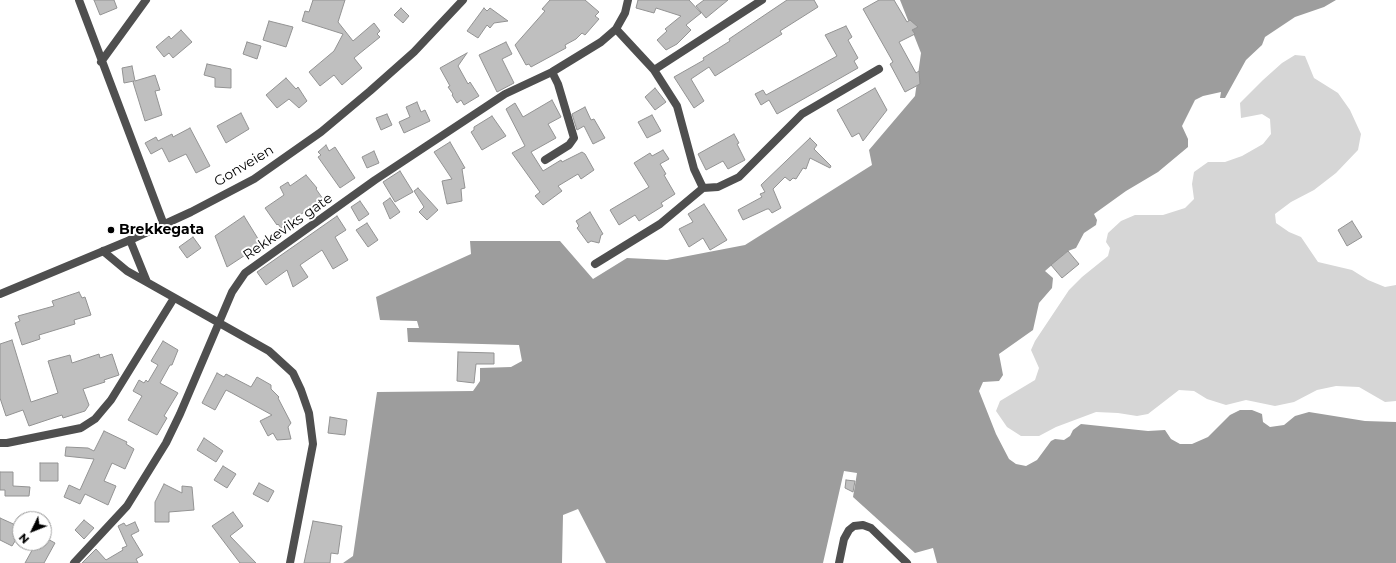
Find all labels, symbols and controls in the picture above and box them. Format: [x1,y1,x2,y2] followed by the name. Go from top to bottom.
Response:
[211,142,277,190] street label: Gonveien
[240,190,336,264] street label: Rekkeviks gate
[119,222,204,238] place label: Brekkegata
[106,225,116,235] marker: Brekkegata
[12,511,52,551] north arrow
[16,530,32,547] text: N

